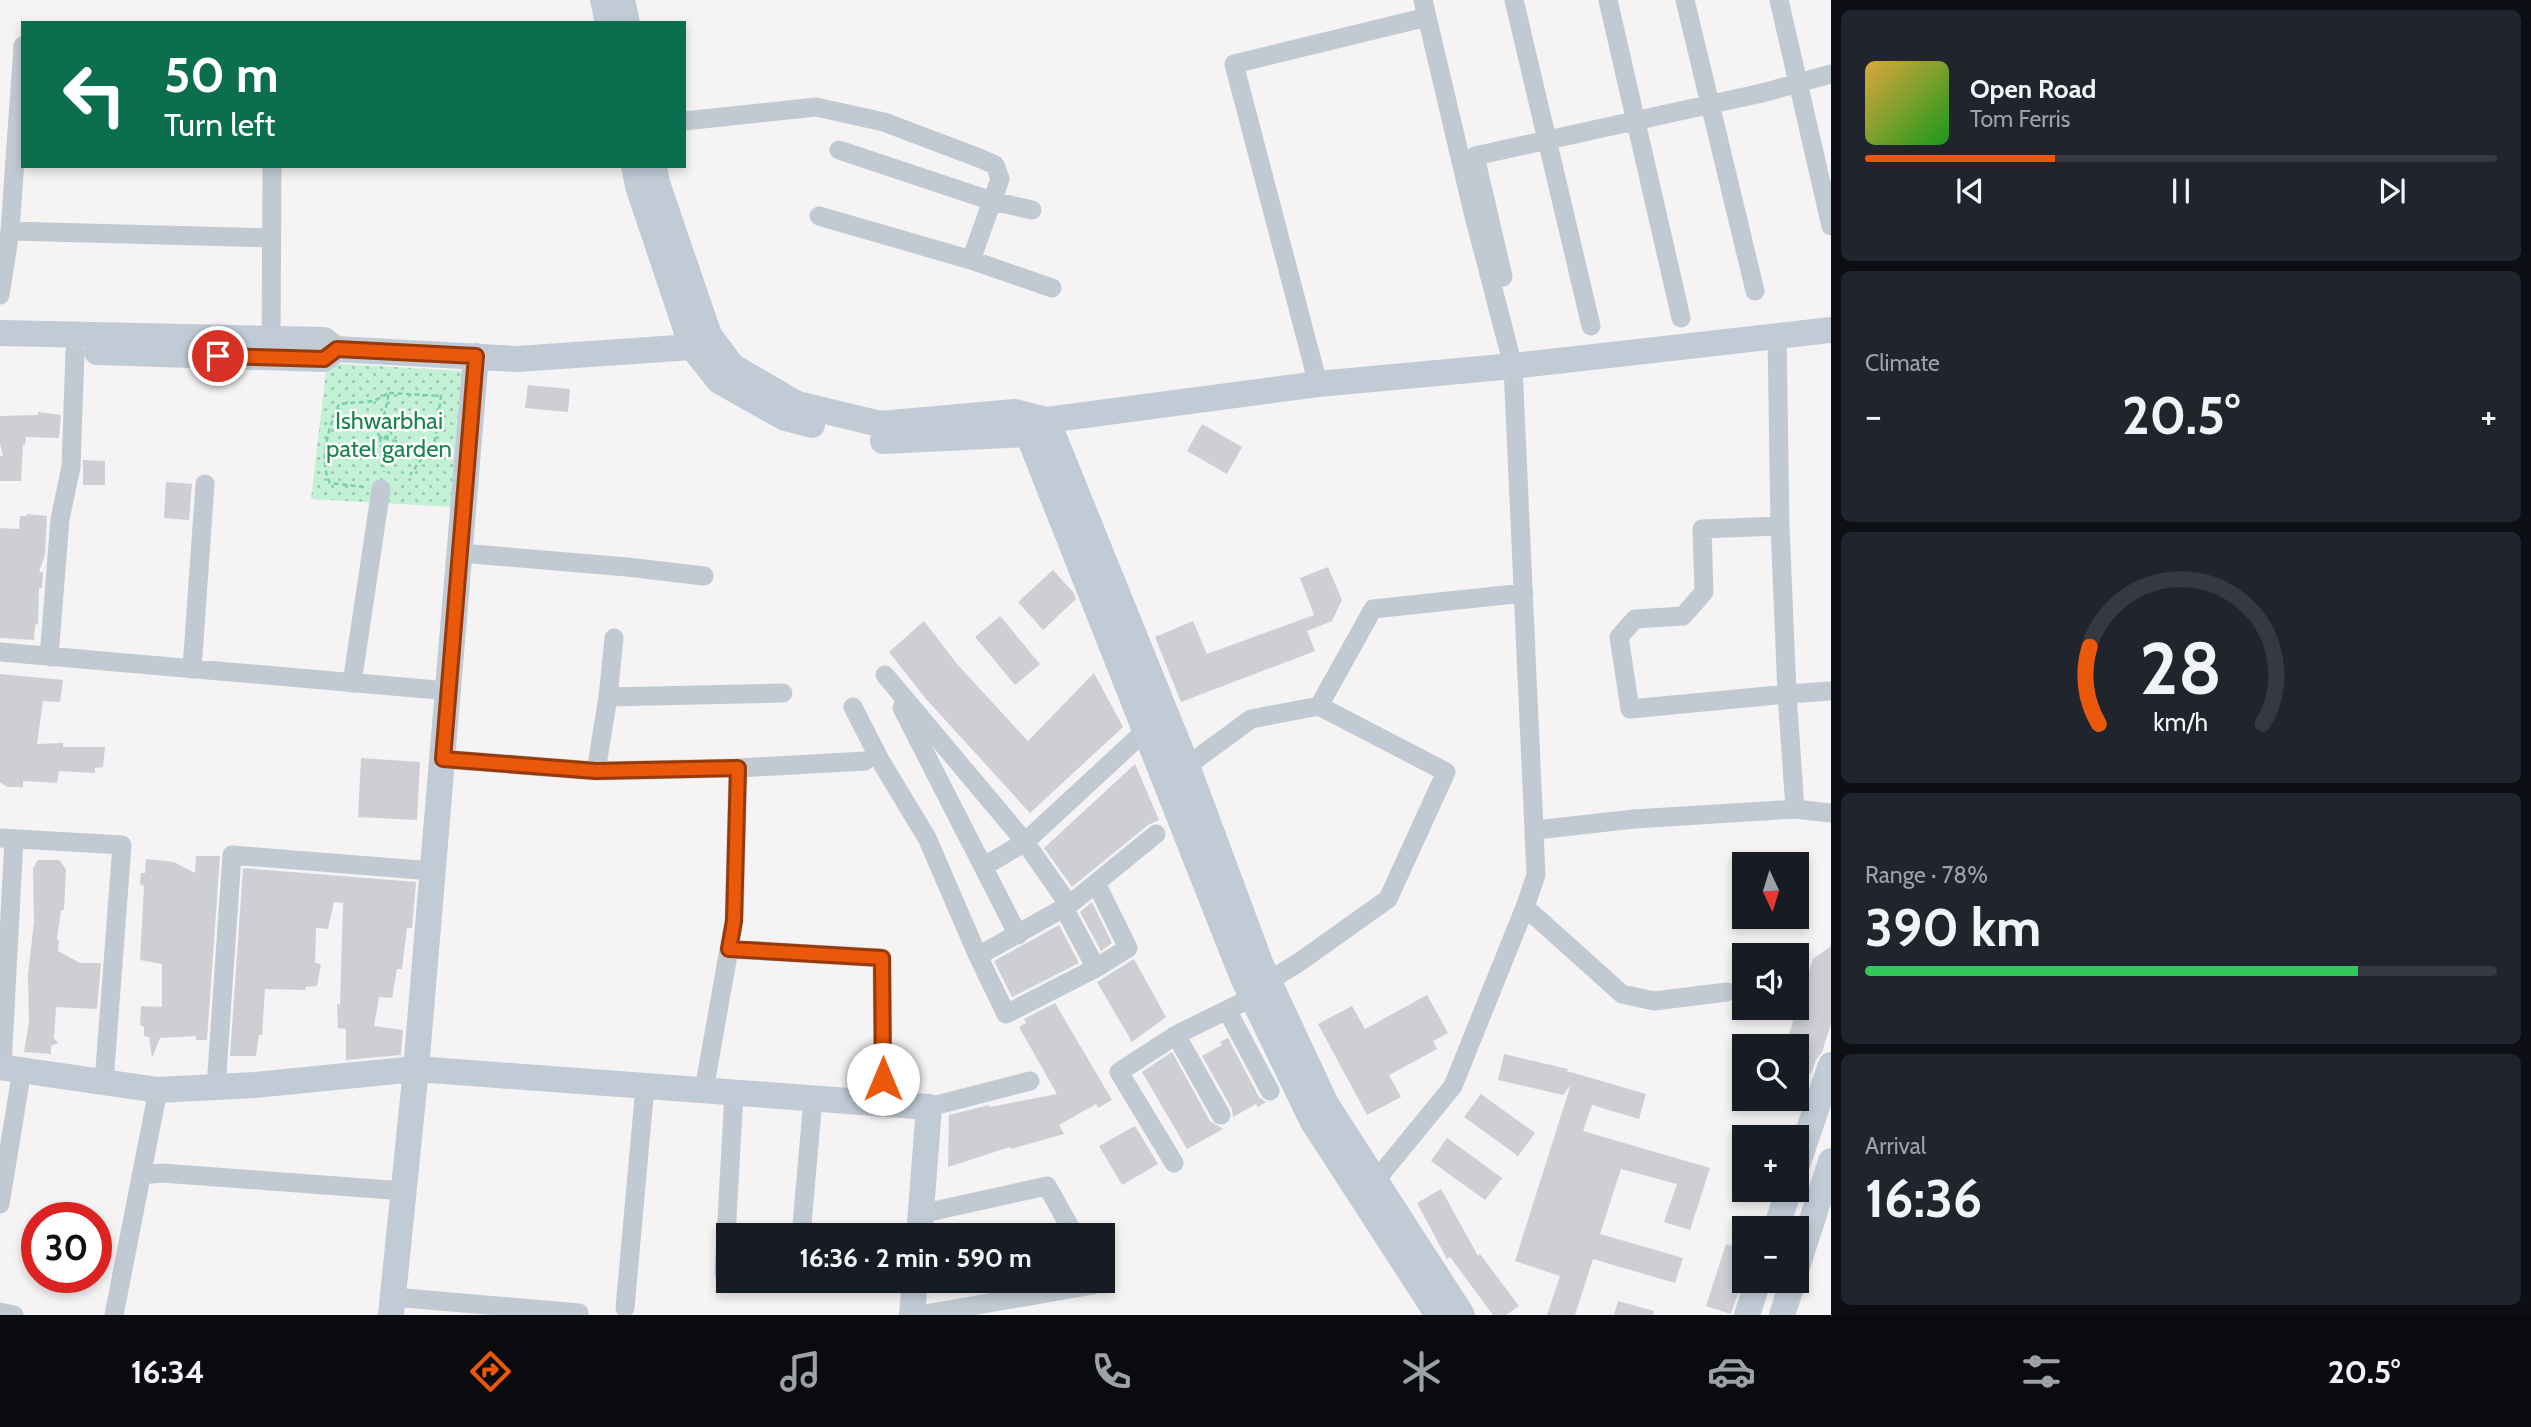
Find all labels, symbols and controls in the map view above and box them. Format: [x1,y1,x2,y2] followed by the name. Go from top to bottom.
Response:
[164,45,279,104] text: 50 m
[49,49,140,140] icon: left
[1970,73,2096,105] text: Open Road
[164,105,275,144] text: Turn left
[1970,105,2070,133] text: Tom Ferris
[1951,172,1989,210] icon: previous
[2162,172,2200,210] icon: pause
[2373,172,2411,210] icon: next
[188,326,248,386] pin
[199,337,237,375] icon: arrive
[1865,349,1940,377] text: Climate
[2122,384,2240,447] text: 20.5°
[1865,392,1882,439] text: −
[2480,392,2497,439] text: +
[326,406,452,463] park label: Ishwarbhai patel garden
[2140,624,2222,712] text: 28
[2154,706,2208,736] text: km/h
[1732,852,1810,929] north arrow
[1732,852,1809,1293] map controls
[1865,861,1988,889] text: Range · 78%
[1865,896,2041,959] text: 390 km
[1732,943,1809,1020] button: sound
[1732,1034,1809,1111] button: search
[846,1042,920,1116] position arrow
[1732,1125,1809,1202] button: +
[1865,1132,1926,1160] text: Arrival
[1865,1167,1982,1230] text: 16:36
[21,1202,112,1293] speed limit sign: 30
[1732,1216,1809,1293] button: −
[799,1242,1032,1274] text: 16:36 · 2 min · 590 m
[466,1347,515,1396] icon: directions
[776,1347,825,1396] icon: music
[1087,1347,1136,1396] icon: phone
[1397,1347,1446,1396] icon: climate
[1707,1347,1756,1396] icon: car
[2017,1347,2066,1396] icon: filters
[131,1352,205,1391] text: 16:34
[2328,1352,2400,1391] text: 20.5°

